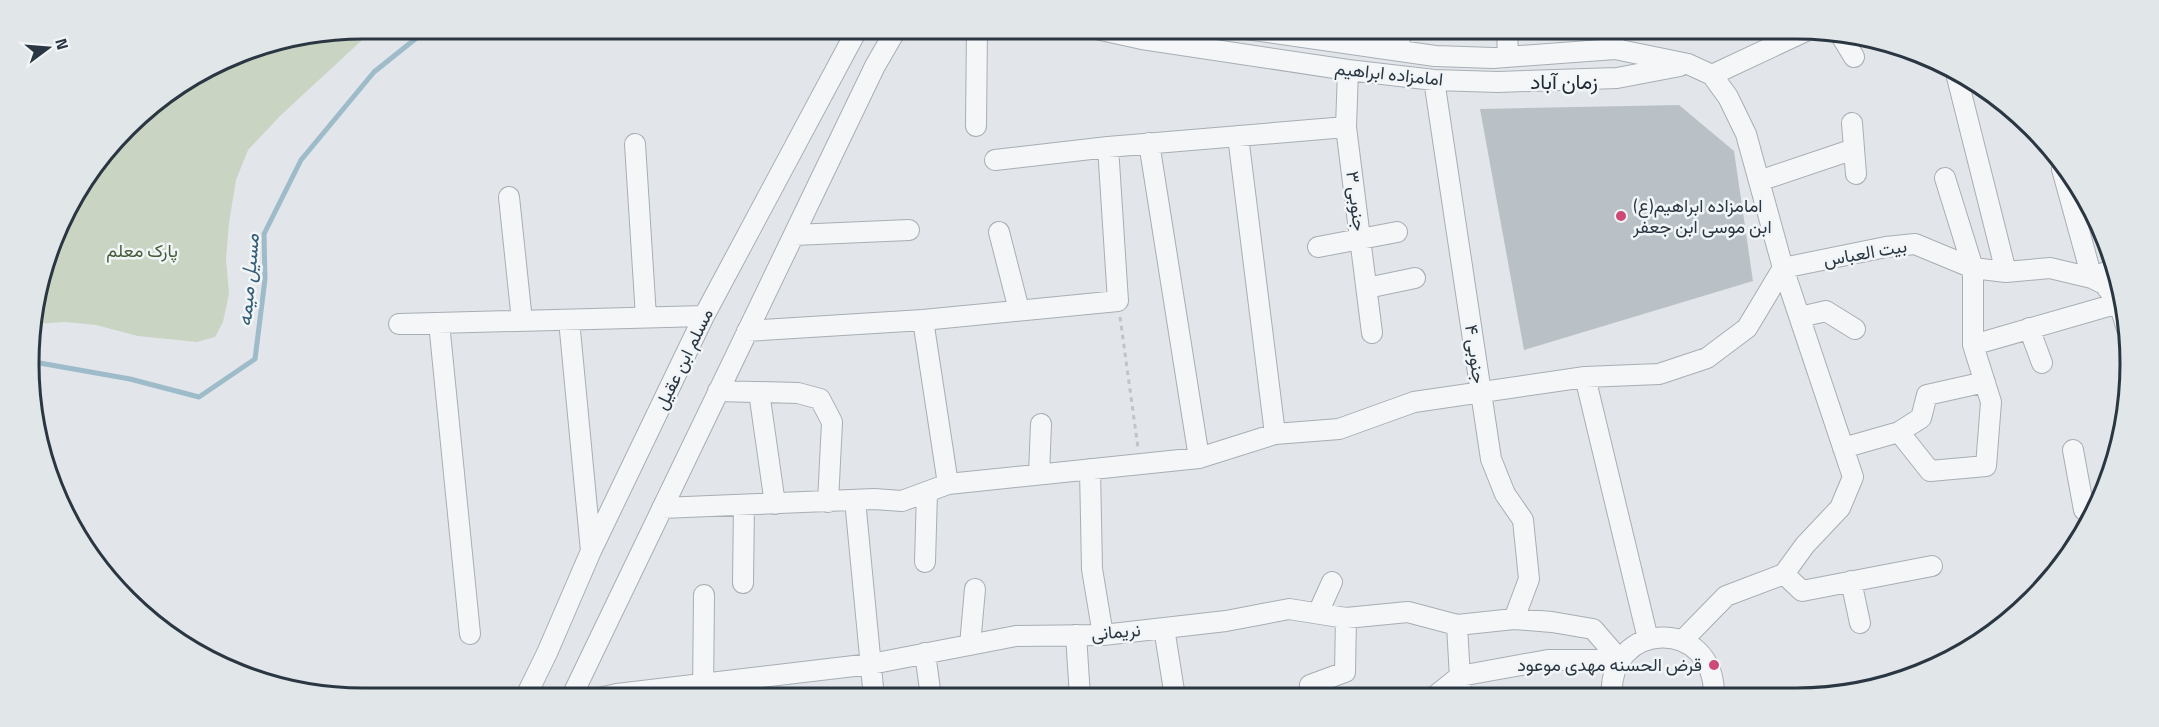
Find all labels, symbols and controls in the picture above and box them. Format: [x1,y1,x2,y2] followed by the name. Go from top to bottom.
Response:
[18,18,78,78] north arrow
[49,35,75,53] text: N
[1334,54,1445,93] street label: امامزاده ابراهیم
[1530,65,1598,97] district label: زمان آباد
[1339,169,1374,233] street label: ۳ جنوبی
[1632,192,1772,240] place label: (ع)امامزاده ابراهیم ابن موسی ابن جعفر
[1614,209,1628,223] marker: (ع)امامزاده ابراهیم ابن موسی ابن جعفر
[228,232,267,328] water label: مسیل میمه
[1821,232,1909,273] street label: بیت العباس
[106,237,178,264] park label: پارک معلم
[647,303,720,414] street label: مسلم ابن عقیل
[1458,323,1493,385] street label: ۴ جنوبی
[1090,616,1142,647] street label: نریمانی
[1517,651,1702,678] place label: قرض الحسنه مهدی موعود
[1707,658,1721,672] marker: قرض الحسنه مهدی موعود

